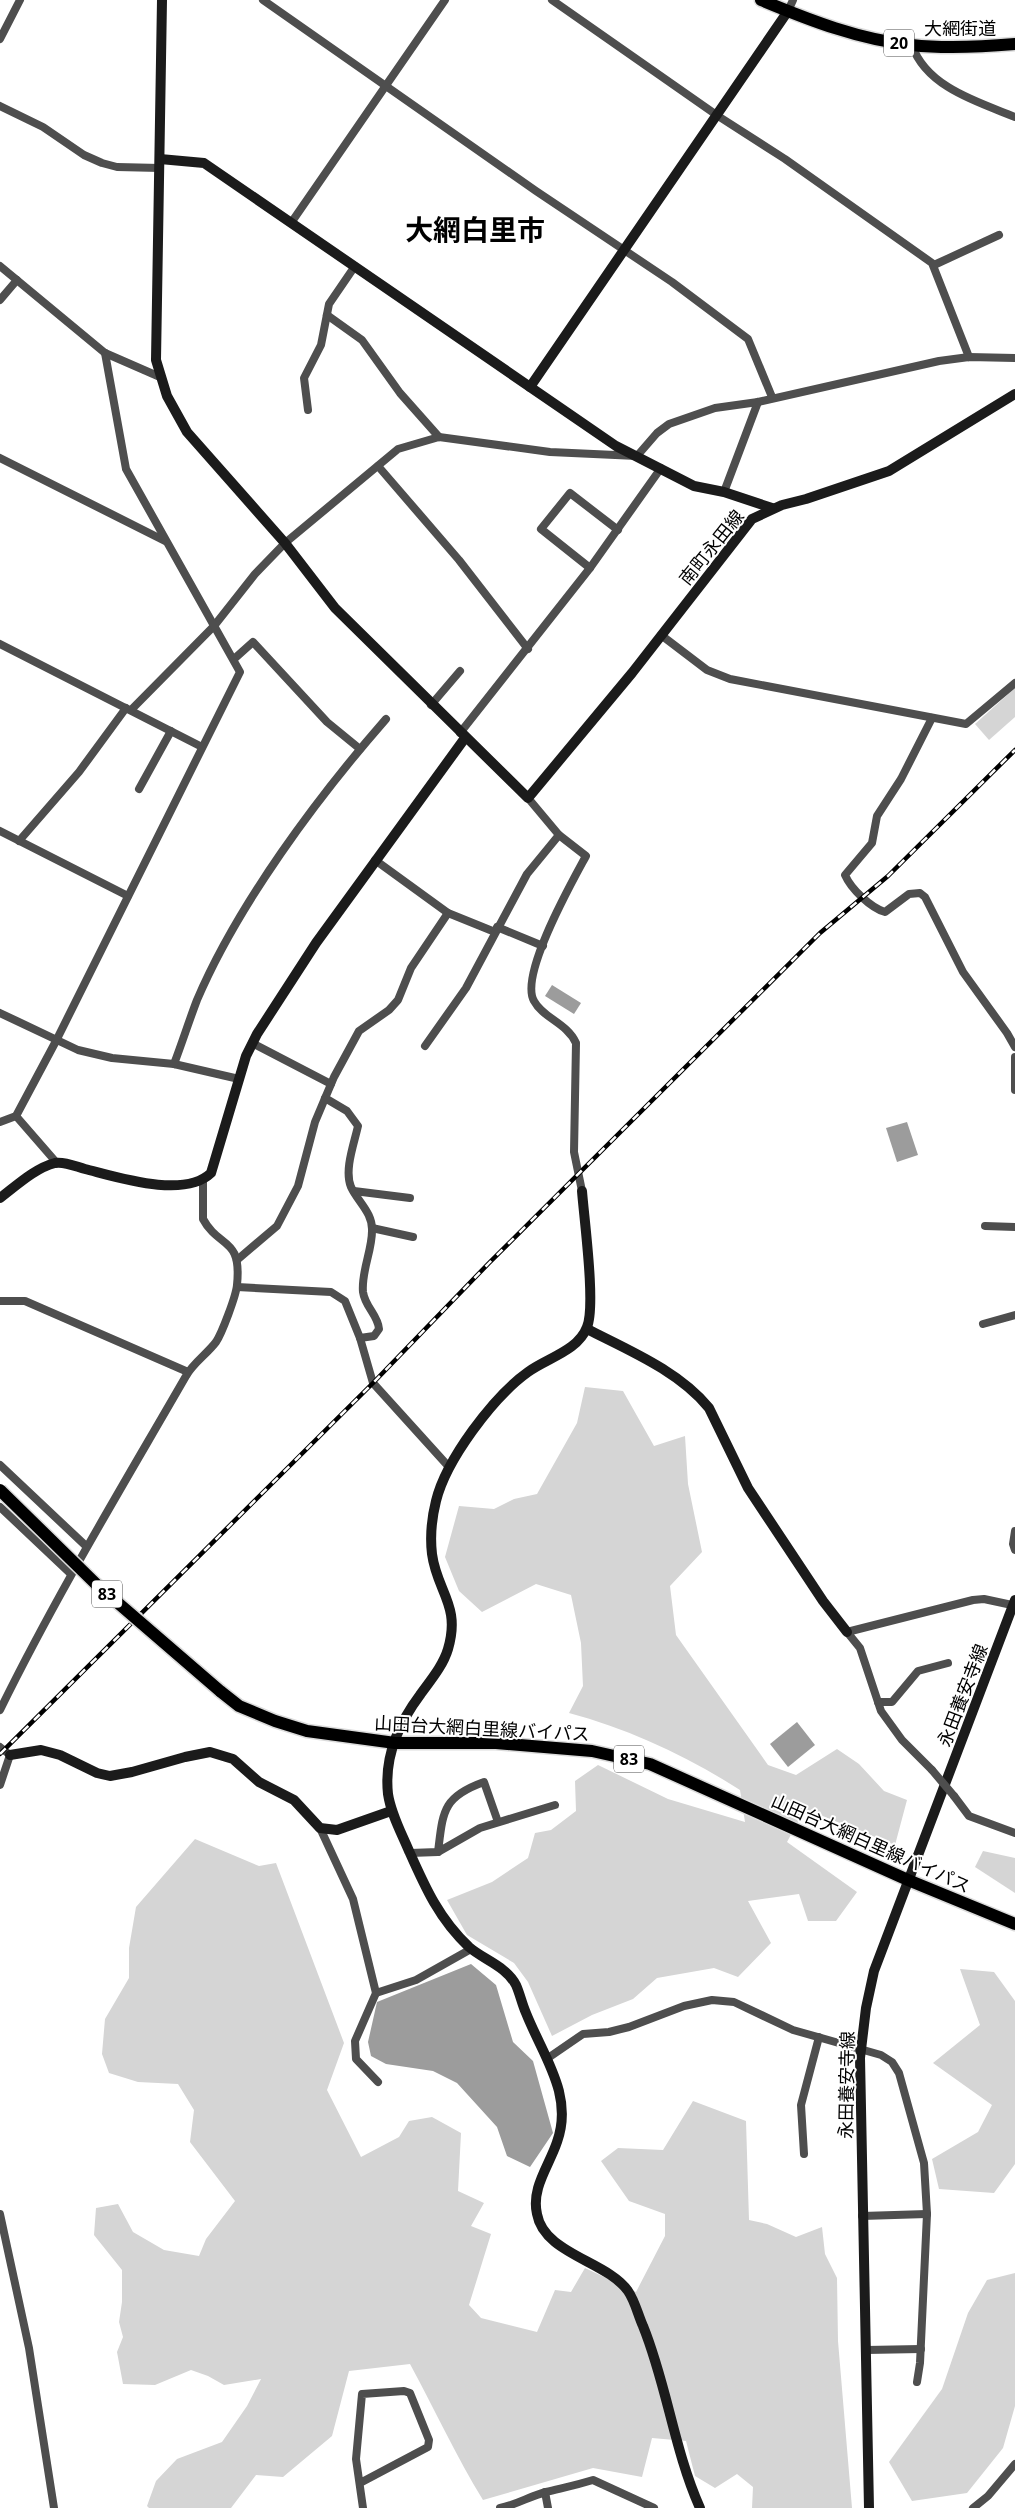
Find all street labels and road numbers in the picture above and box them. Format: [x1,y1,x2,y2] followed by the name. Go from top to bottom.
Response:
[924,16,996,40] street label: 大網街道
[884,29,914,56] road number: 20
[673,504,749,590] street label: 南町永田線
[92,1580,122,1608] road number: 83
[931,1640,993,1750] street label: 永田養安寺線
[374,1710,590,1746] street label: 山田台大網白里線バイパス
[614,1746,644,1772] road number: 83
[768,1788,974,1898] street label: 山田台大網白里線バイパス
[833,2031,859,2139] street label: 永田養安寺線

